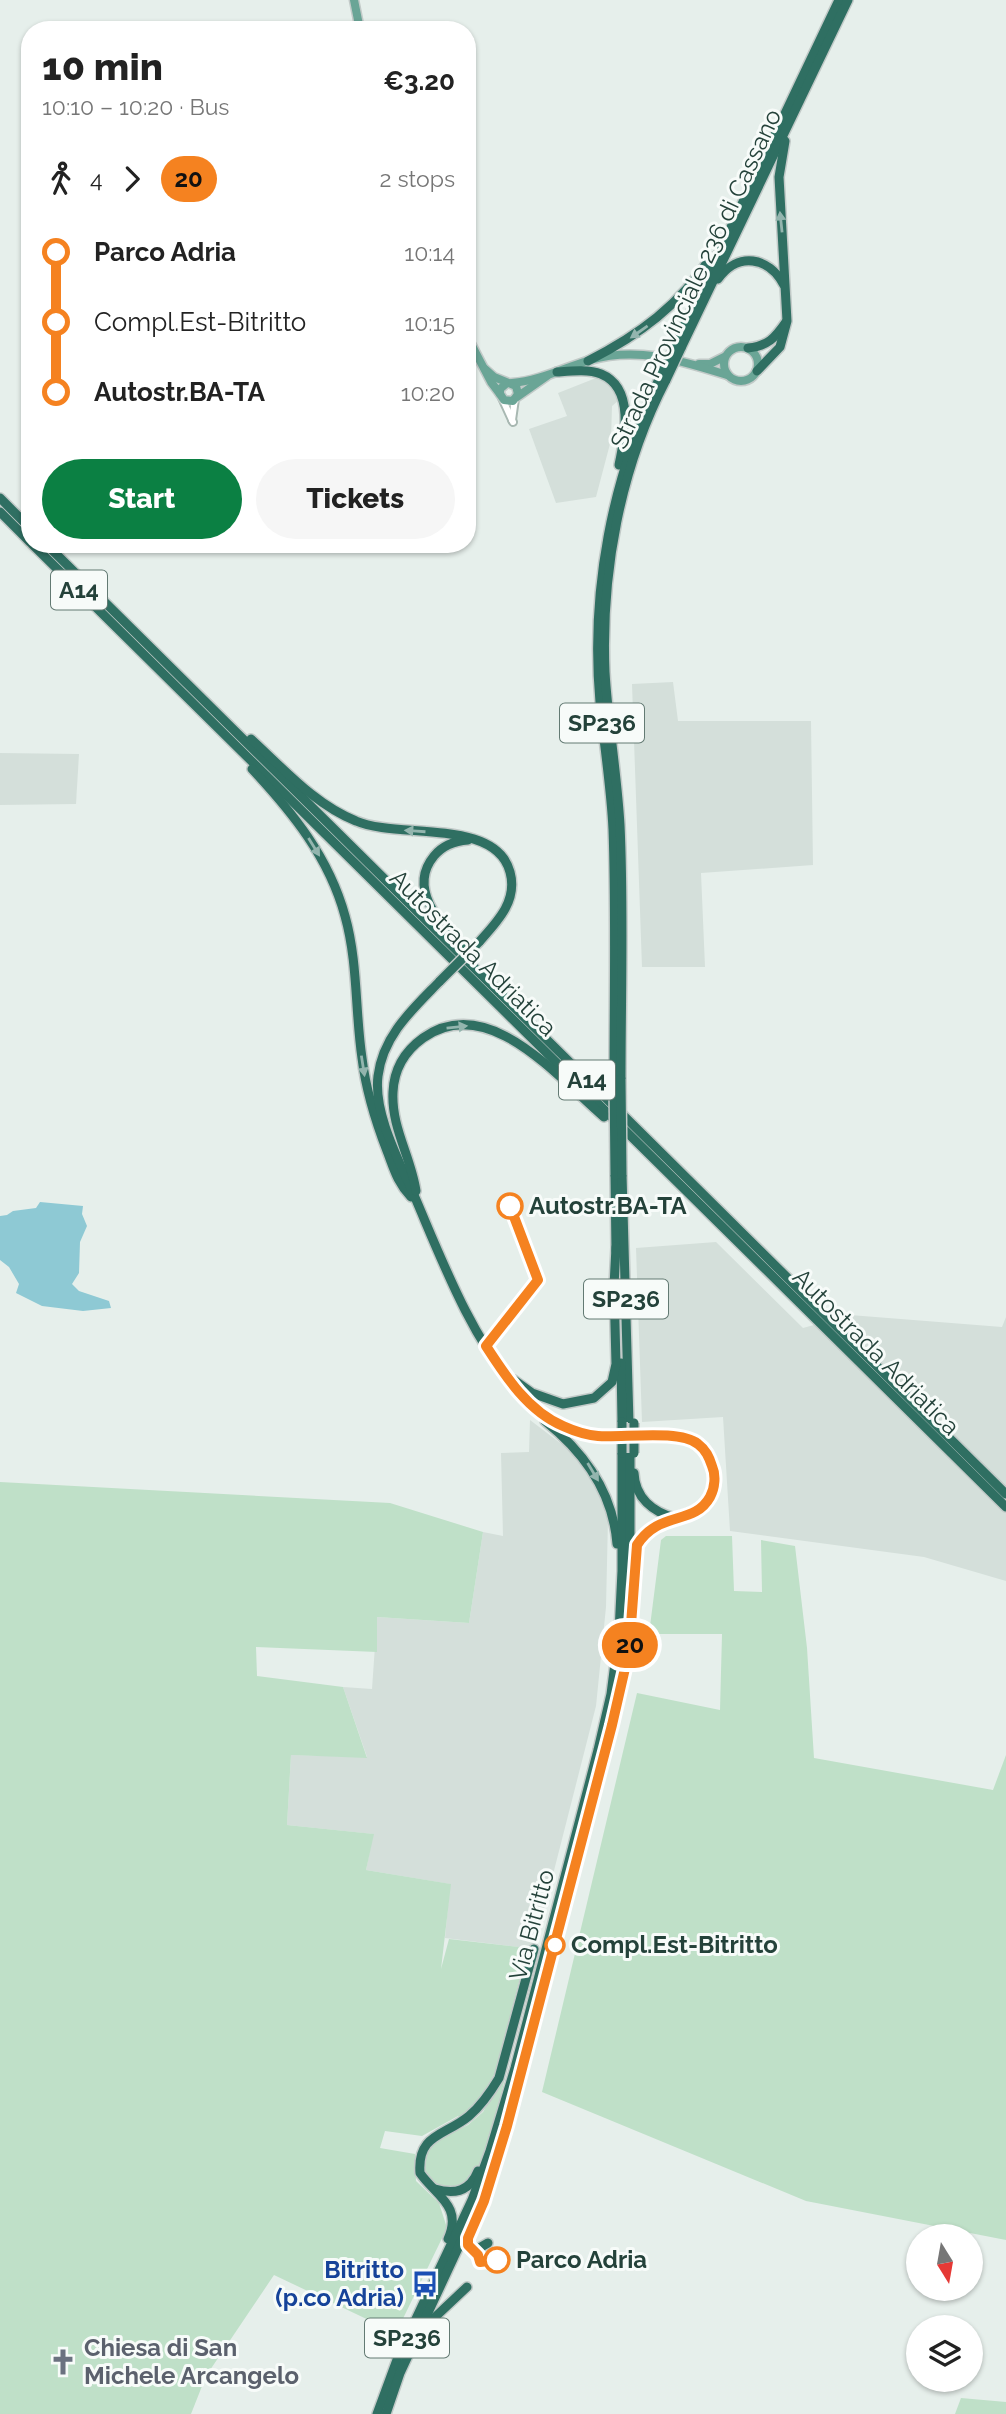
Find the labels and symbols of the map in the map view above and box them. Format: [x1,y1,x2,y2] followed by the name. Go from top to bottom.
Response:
[604,104,787,453] street label: Strada Provinciale 236 di Cassano
[775,211,786,233] one-way arrow
[630,325,648,339] one-way arrow
[51,570,107,610] road number: A14
[560,704,644,743] road number: SP236
[404,826,426,837] one-way arrow
[308,837,321,857] one-way arrow
[384,863,563,1042] street label: Autostrada Adriatica
[446,1021,468,1032] one-way arrow
[358,1056,369,1078] one-way arrow
[559,1060,615,1100] road number: A14
[529,1191,688,1220] place label: Autostr.BA-TA
[497,1193,523,1219] marker: Autostr.BA-TA
[787,1262,966,1441] street label: Autostrada Adriatica
[584,1280,668,1318] road number: SP236
[586,1462,599,1481] one-way arrow
[598,1622,662,1668] line badge: 20
[503,1866,560,1984] street label: Via Bitritto
[571,1930,778,1959] place label: Compl.Est-Bitritto
[545,1935,565,1955] marker: Compl.Est-Bitritto
[906,2224,984,2301] north arrow
[516,2245,647,2274] place label: Parco Adria
[484,2247,510,2273] marker: Parco Adria
[275,2255,404,2312] place label: Bitritto (p.co Adria)
[410,2269,440,2299] bus stop icon: Bitritto (p.co Adria)
[365,2318,449,2358] road number: SP236
[84,2333,299,2390] place label: Chiesa di San Michele Arcangelo
[48,2347,78,2377] church icon: Chiesa di San Michele Arcangelo

